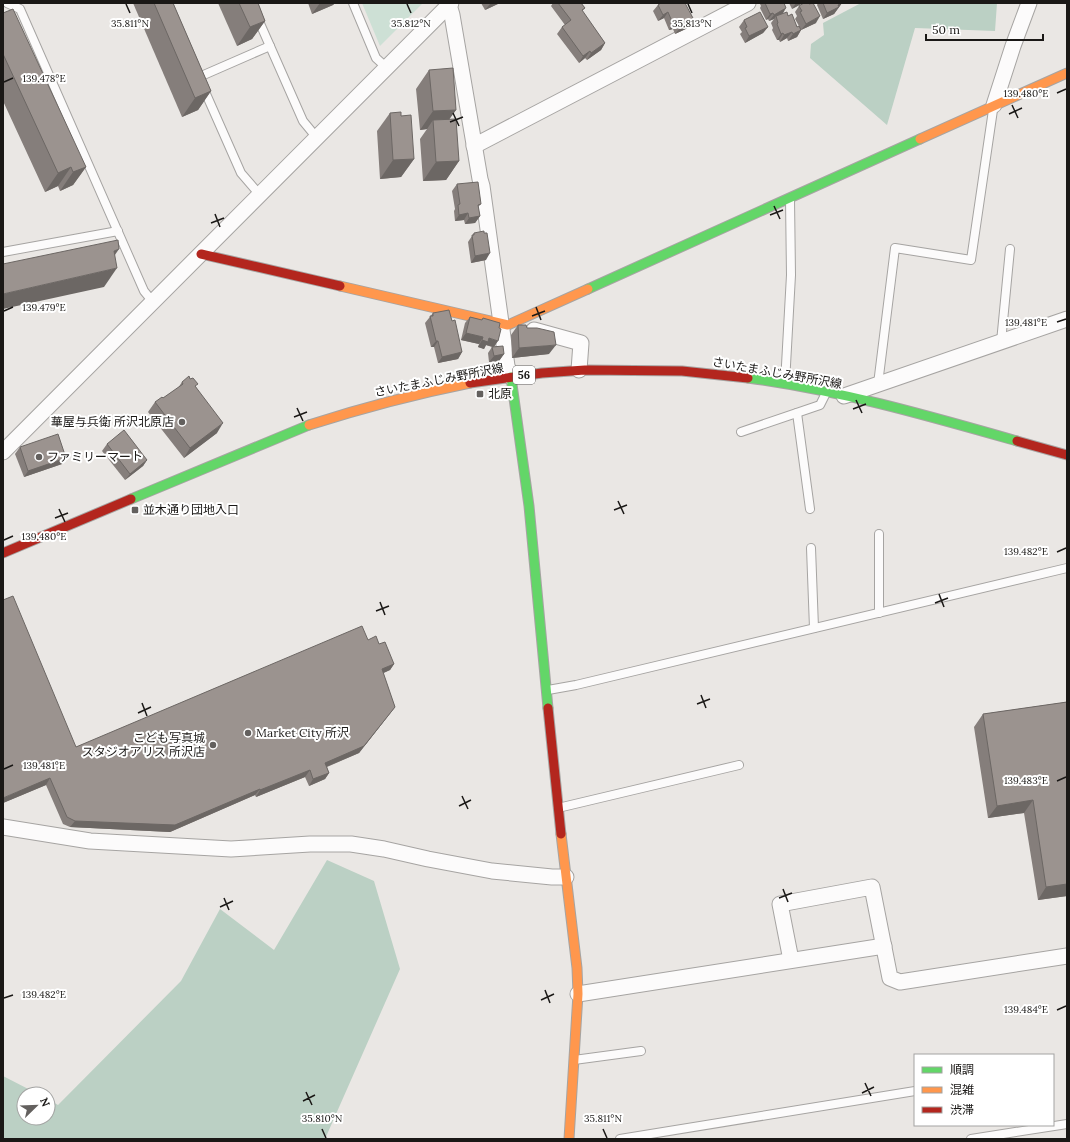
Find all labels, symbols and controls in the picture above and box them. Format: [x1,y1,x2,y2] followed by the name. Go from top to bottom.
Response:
[926,16,1043,42] scale bar
[111,17,149,30] text: 35.811°N
[391,17,431,30] text: 35.812°N
[672,17,712,30] text: 35.813°N
[932,22,960,37] text: 50 m
[22,72,66,85] text: 139.478°E
[1004,87,1048,100] text: 139.480°E
[22,301,66,314] text: 139.479°E
[1005,316,1047,329] text: 139.481°E
[711,354,843,391] street label: さいたまふじみ野所沢線
[373,360,505,399] street label: さいたまふじみ野所沢線
[513,366,535,384] road number: 56
[488,386,512,401] place label: 北原
[475,389,485,399] marker: 北原
[51,414,174,429] place label: 華屋与兵衛 所沢北原店
[177,417,187,427] marker: 華屋与兵衛 所沢北原店
[47,449,143,464] place label: ファミリーマート
[34,452,44,462] marker: ファミリーマート
[143,502,239,517] place label: 並木通り団地入口
[130,505,140,515] marker: 並木通り団地入口
[22,530,66,543] text: 139.480°E
[1004,545,1048,558] text: 139.482°E
[256,725,349,740] place label: Market City 所沢
[243,728,253,738] marker: Market City 所沢
[82,730,205,759] place label: こども写真城 スタジオアリス 所沢店
[208,740,218,750] marker: こども写真城 スタジオアリス 所沢店
[23,759,65,772] text: 139.481°E
[1004,774,1048,787] text: 139.483°E
[22,988,66,1001] text: 139.482°E
[1004,1003,1048,1016] text: 139.484°E
[914,1054,1054,1126] legend
[950,1062,974,1077] text: 順調
[950,1082,974,1097] text: 混雑
[16,1086,56,1126] north arrow
[37,1095,54,1109] text: N
[950,1102,974,1117] text: 渋滞
[302,1112,343,1125] text: 35.810°N
[584,1112,622,1125] text: 35.811°N

